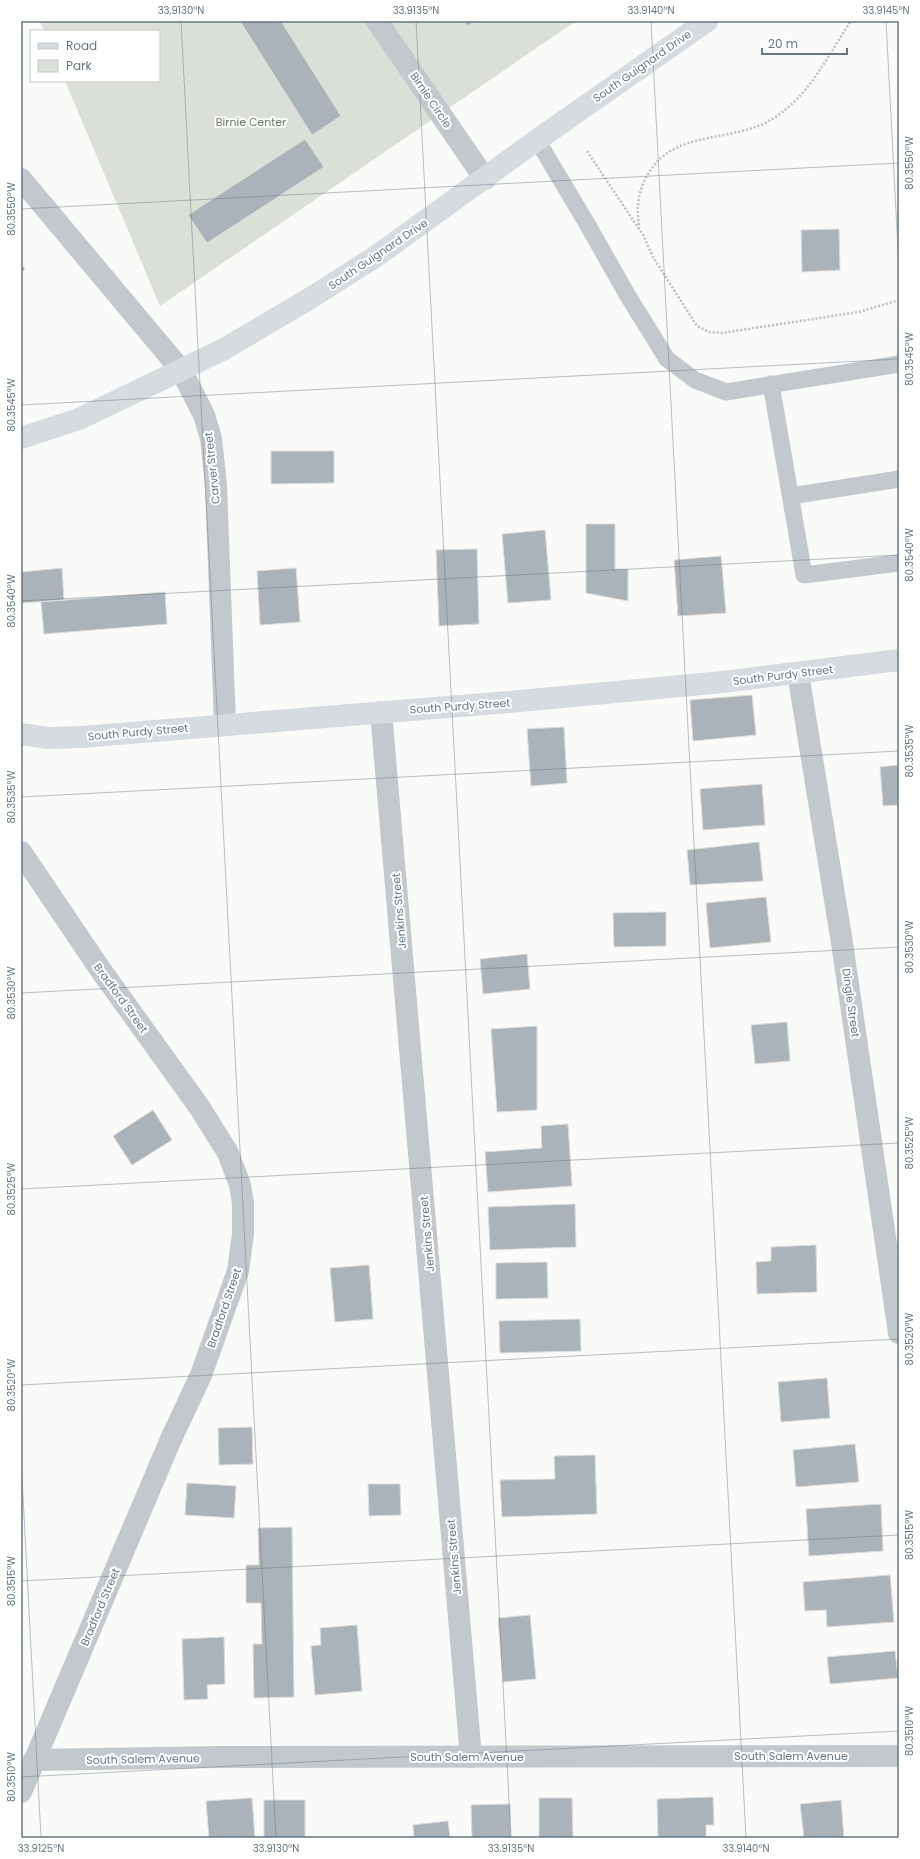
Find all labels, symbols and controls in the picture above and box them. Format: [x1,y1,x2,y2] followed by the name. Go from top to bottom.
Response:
[158,3,204,18] text: 33.9130°N
[393,3,439,18] text: 33.9135°N
[627,3,675,18] text: 33.9140°N
[862,3,910,18] text: 33.9145°N
[590,26,695,106] street label: South Guignard Drive
[30,30,160,82] legend
[762,30,847,56] scale bar
[768,35,798,52] text: 20 m
[66,37,97,54] text: Road
[66,57,93,74] text: Park
[406,69,456,131] street label: Birnie Circle
[216,114,286,130] park label: Birnie Center
[902,136,917,190] text: 80.3550°W
[4,182,19,236] text: 80.3550°W
[325,215,431,293] street label: South Guignard Drive
[902,332,917,386] text: 80.3545°W
[4,378,19,432] text: 80.3545°W
[200,431,224,505] street label: Carver Street
[902,528,917,582] text: 80.3540°W
[4,574,19,628] text: 80.3540°W
[732,661,834,689] street label: South Purdy Street
[409,695,511,717] street label: South Purdy Street
[87,720,189,744] street label: South Purdy Street
[902,724,917,777] text: 80.3535°W
[4,770,19,823] text: 80.3535°W
[388,872,410,950] street label: Jenkins Street
[902,920,917,973] text: 80.3530°W
[90,960,152,1036] street label: Bradford Street
[4,966,19,1019] text: 80.3530°W
[838,967,864,1039] street label: Dingle Street
[902,1116,917,1169] text: 80.3525°W
[4,1162,19,1215] text: 80.3525°W
[416,1195,438,1273] street label: Jenkins Street
[203,1266,245,1350] street label: Bradford Street
[902,1312,917,1365] text: 80.3520°W
[4,1358,19,1411] text: 80.3520°W
[902,1510,917,1560] text: 80.3515°W
[443,1518,465,1596] street label: Jenkins Street
[4,1556,19,1606] text: 80.3515°W
[76,1566,124,1648] street label: Bradford Street
[902,1706,917,1756] text: 80.3510°W
[734,1748,848,1764] street label: South Salem Avenue
[410,1749,524,1765] street label: South Salem Avenue
[86,1750,200,1768] street label: South Salem Avenue
[4,1752,19,1802] text: 80.3510°W
[18,1841,64,1856] text: 33.9125°N
[253,1841,299,1856] text: 33.9130°N
[488,1841,534,1856] text: 33.9135°N
[722,1841,770,1856] text: 33.9140°N

